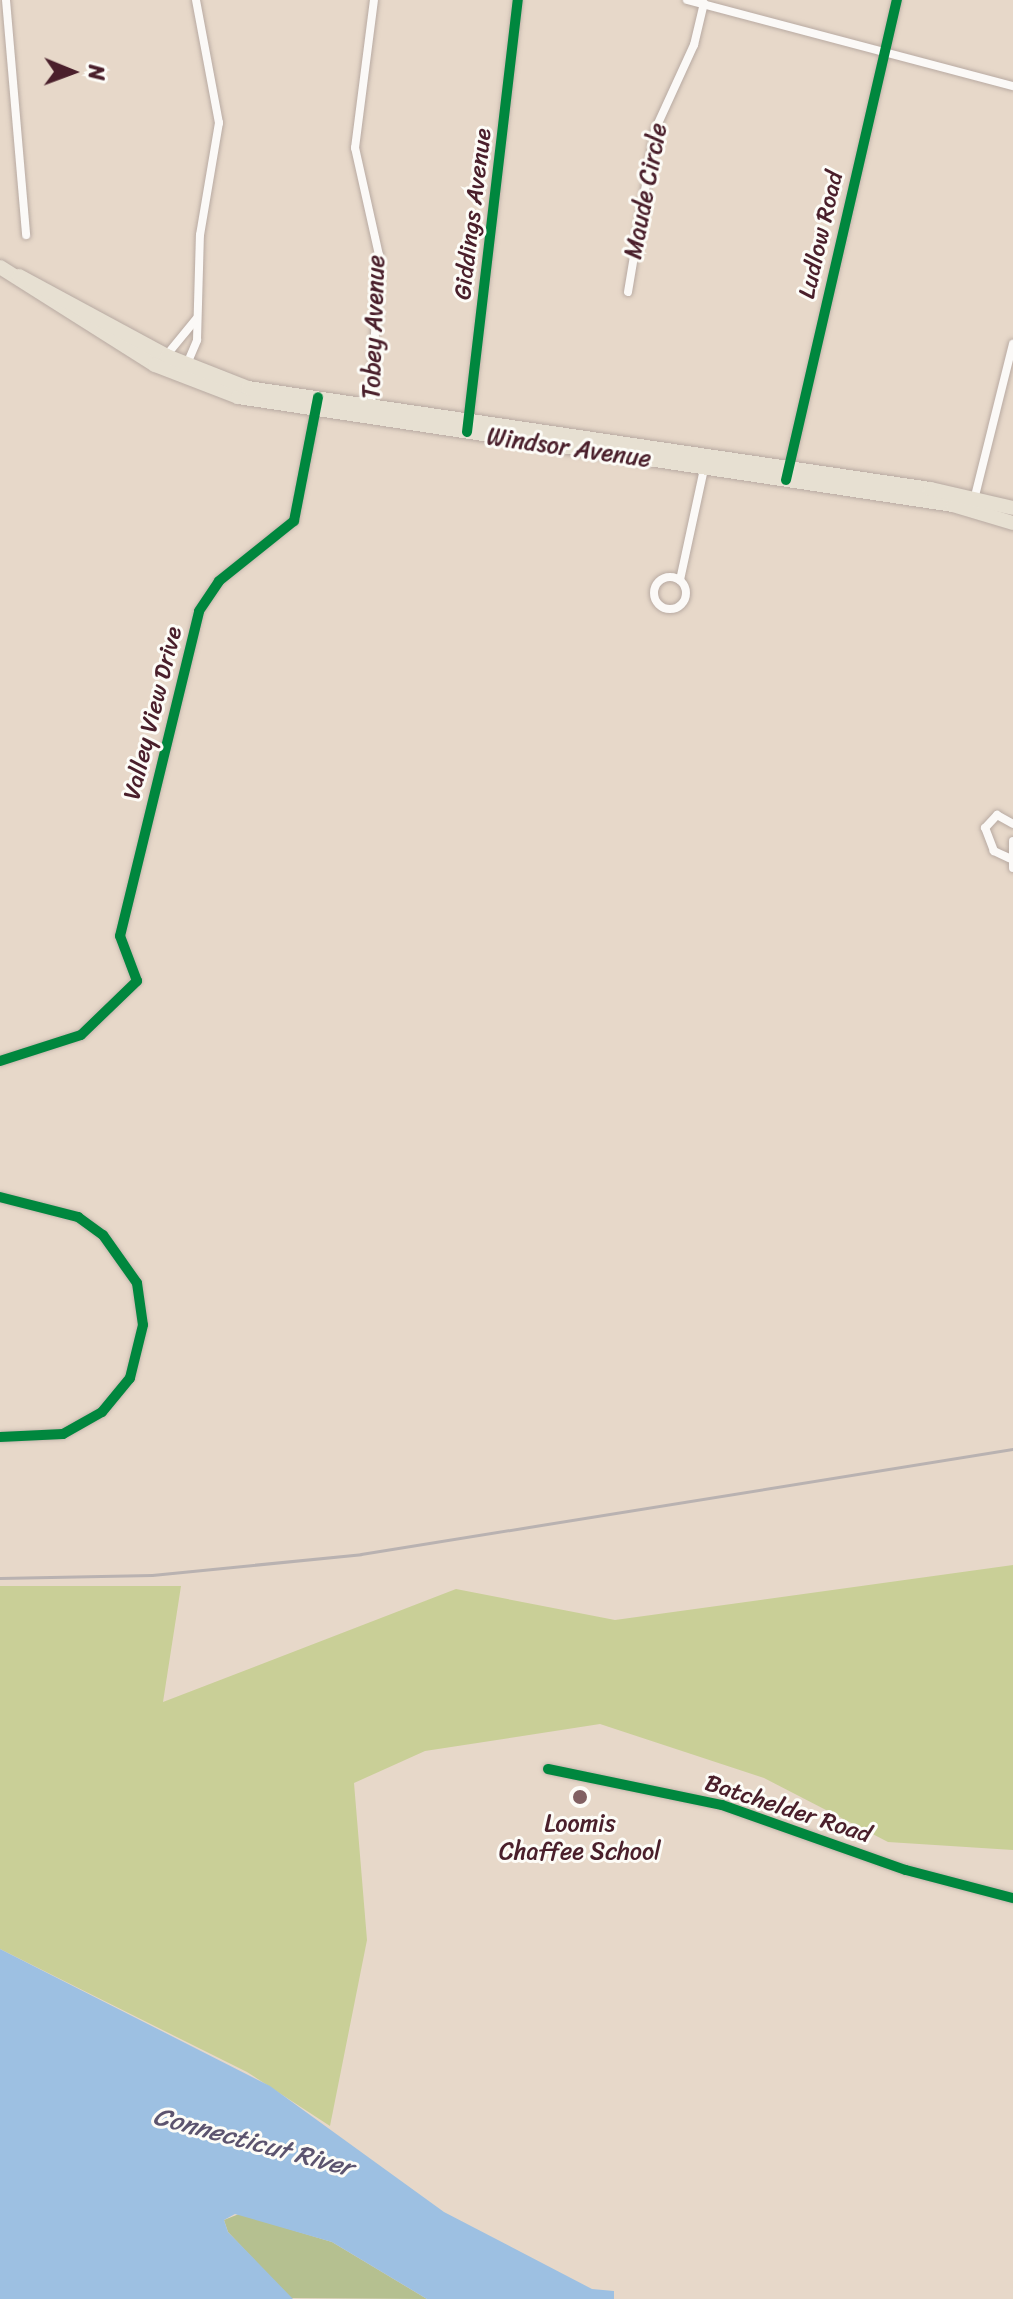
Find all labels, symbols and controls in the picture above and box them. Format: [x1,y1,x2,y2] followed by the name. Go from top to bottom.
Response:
[32,32,112,112] north arrow
[77,64,116,80] text: N
[619,121,673,261] street label: Maude Circle
[448,127,498,301] street label: Giddings Avenue
[792,168,850,302] street label: Ludlow Road
[357,254,391,400] street label: Tobey Avenue
[485,422,653,474] street label: Windsor Avenue
[117,622,189,804] street label: Valley View Drive
[701,1769,875,1849] street label: Batchelder Road
[571,1788,589,1806] marker: Loomis Chaffee School
[499,1810,661,1866] place label: Loomis Chaffee School
[150,2100,356,2184] water label: Connecticut River

